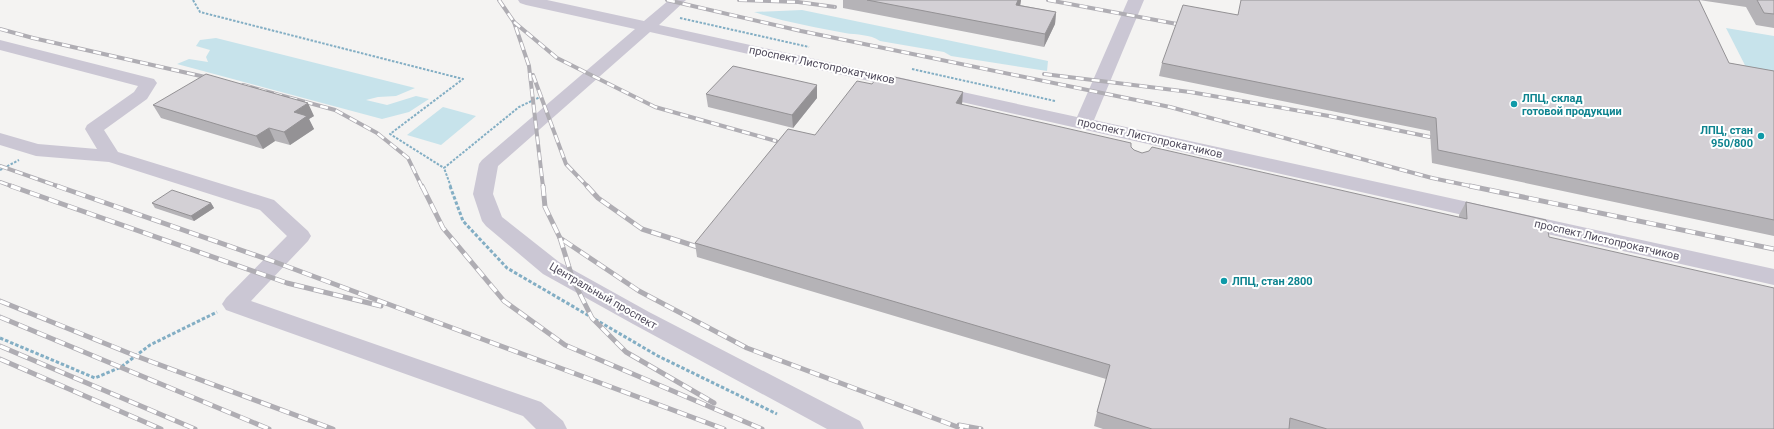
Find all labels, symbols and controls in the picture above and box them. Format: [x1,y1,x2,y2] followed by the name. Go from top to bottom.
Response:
[748,43,896,87] street label: проспект Листопрокатчиков
[1522,92,1622,118] place label: ЛПЦ, склад готовой продукции
[1509,99,1519,109] marker: ЛПЦ, склад готовой продукции
[1076,115,1224,161] street label: проспект Листопрокатчиков
[1700,124,1753,150] place label: ЛПЦ, стан 950/800
[1756,131,1766,141] marker: ЛПЦ, стан 950/800
[1533,217,1681,263] street label: проспект Листопрокатчиков
[547,260,660,332] street label: Центральный проспект
[1232,275,1313,288] place label: ЛПЦ, стан 2800
[1219,276,1229,286] marker: ЛПЦ, стан 2800

